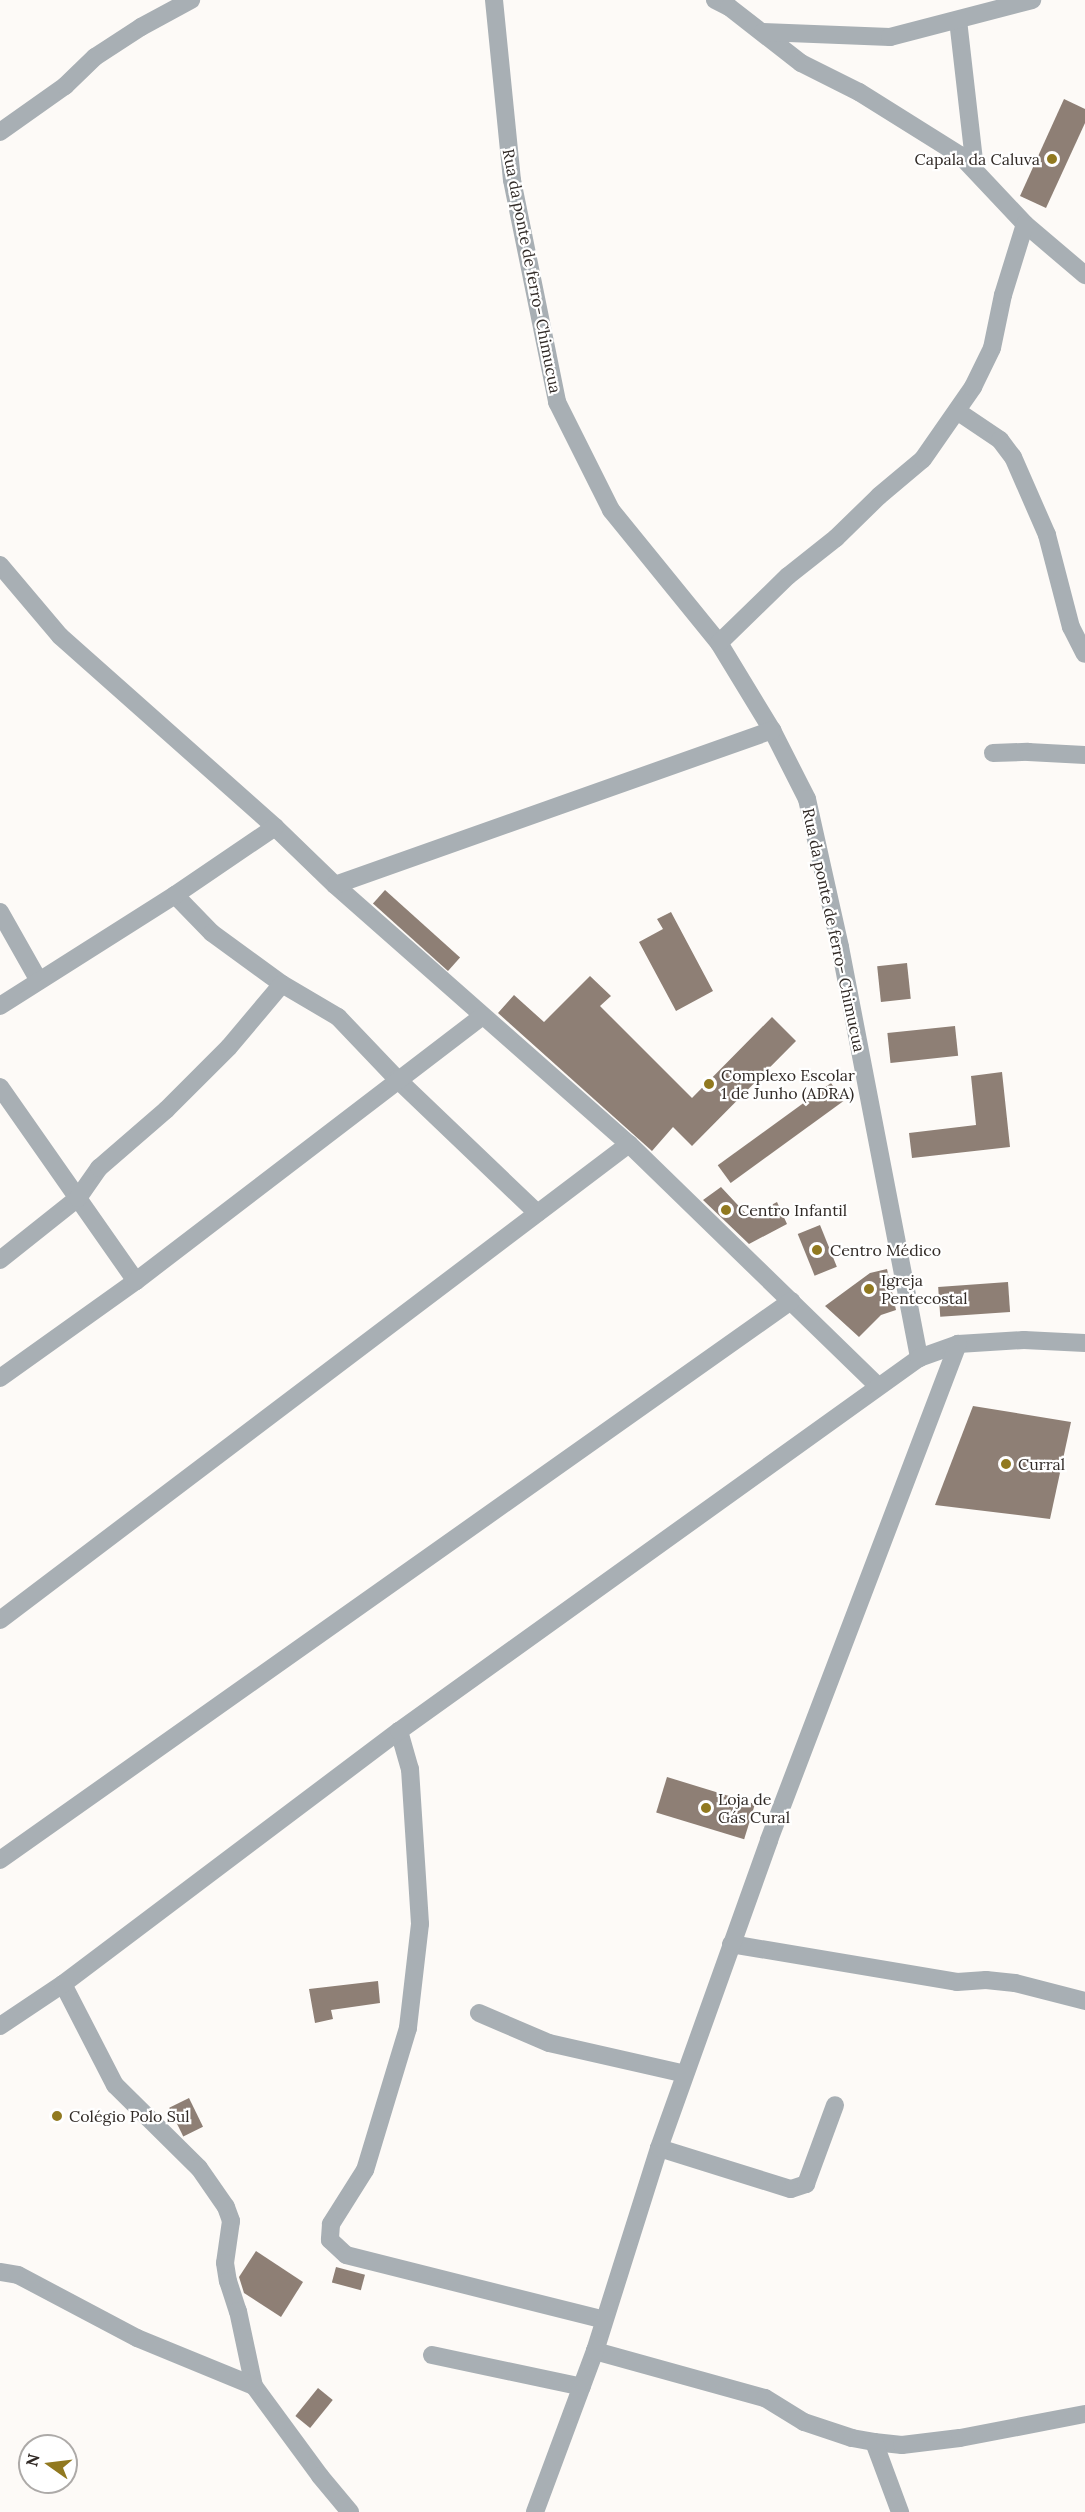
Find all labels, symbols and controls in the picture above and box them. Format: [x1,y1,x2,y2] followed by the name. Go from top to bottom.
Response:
[499,147,565,395] street label: Rua da ponte de ferro- Chimucua
[914,149,1040,169] place label: Capala da Caluva
[1045,152,1059,166] marker: Capala da Caluva
[799,806,869,1054] street label: Rua da ponte de ferro- Chimucua
[721,1065,855,1103] place label: Complexo Escolar 1 de Junho (ADRA)
[702,1077,716,1091] marker: Complexo Escolar 1 de Junho (ADRA)
[738,1200,847,1220] place label: Centro Infantil
[719,1203,733,1217] marker: Centro Infantil
[830,1240,941,1260] place label: Centro Médico
[808,1241,826,1259] marker: Centro Médico
[881,1270,968,1308] place label: Igreja Pentecostal
[862,1282,876,1296] marker: Igreja Pentecostal
[1018,1454,1065,1474] place label: Curral
[999,1457,1013,1471] marker: Curral
[718,1789,790,1827] place label: Loja de Gás Cural
[699,1801,713,1815] marker: Loja de Gás Cural
[69,2106,190,2126] place label: Colégio Polo Sul
[50,2109,64,2123] marker: Colégio Polo Sul
[18,2434,78,2494] north arrow
[21,2452,44,2469] text: N

